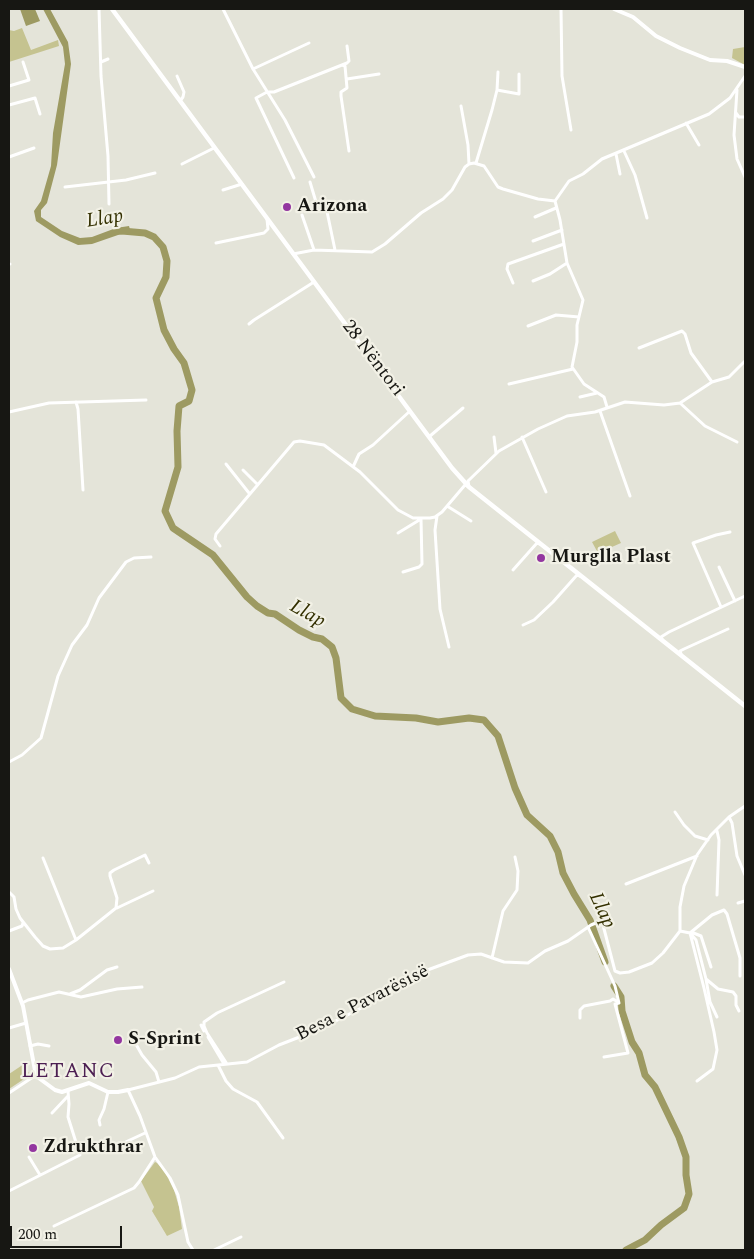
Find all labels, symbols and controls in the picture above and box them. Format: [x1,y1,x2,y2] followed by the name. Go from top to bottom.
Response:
[297,196,367,218] place label: Arizona
[281,201,293,213] marker: Arizona
[85,205,125,235] water label: Llap
[336,316,408,402] street label: 28 Nëntori
[551,547,671,569] place label: Murglla Plast
[535,552,547,564] marker: Murglla Plast
[285,595,329,635] water label: Llap
[582,889,620,933] water label: Llap
[293,961,433,1047] street label: Besa e Pavarësisë
[128,1029,201,1051] place label: S-Sprint
[112,1034,124,1046] marker: S-Sprint
[20,1060,116,1086] district label: LETANC
[43,1137,143,1159] place label: Zdrukthrar
[27,1142,39,1154] marker: Zdrukthrar
[12,1216,125,1248] scale bar
[18,1223,57,1246] text: 200 m

